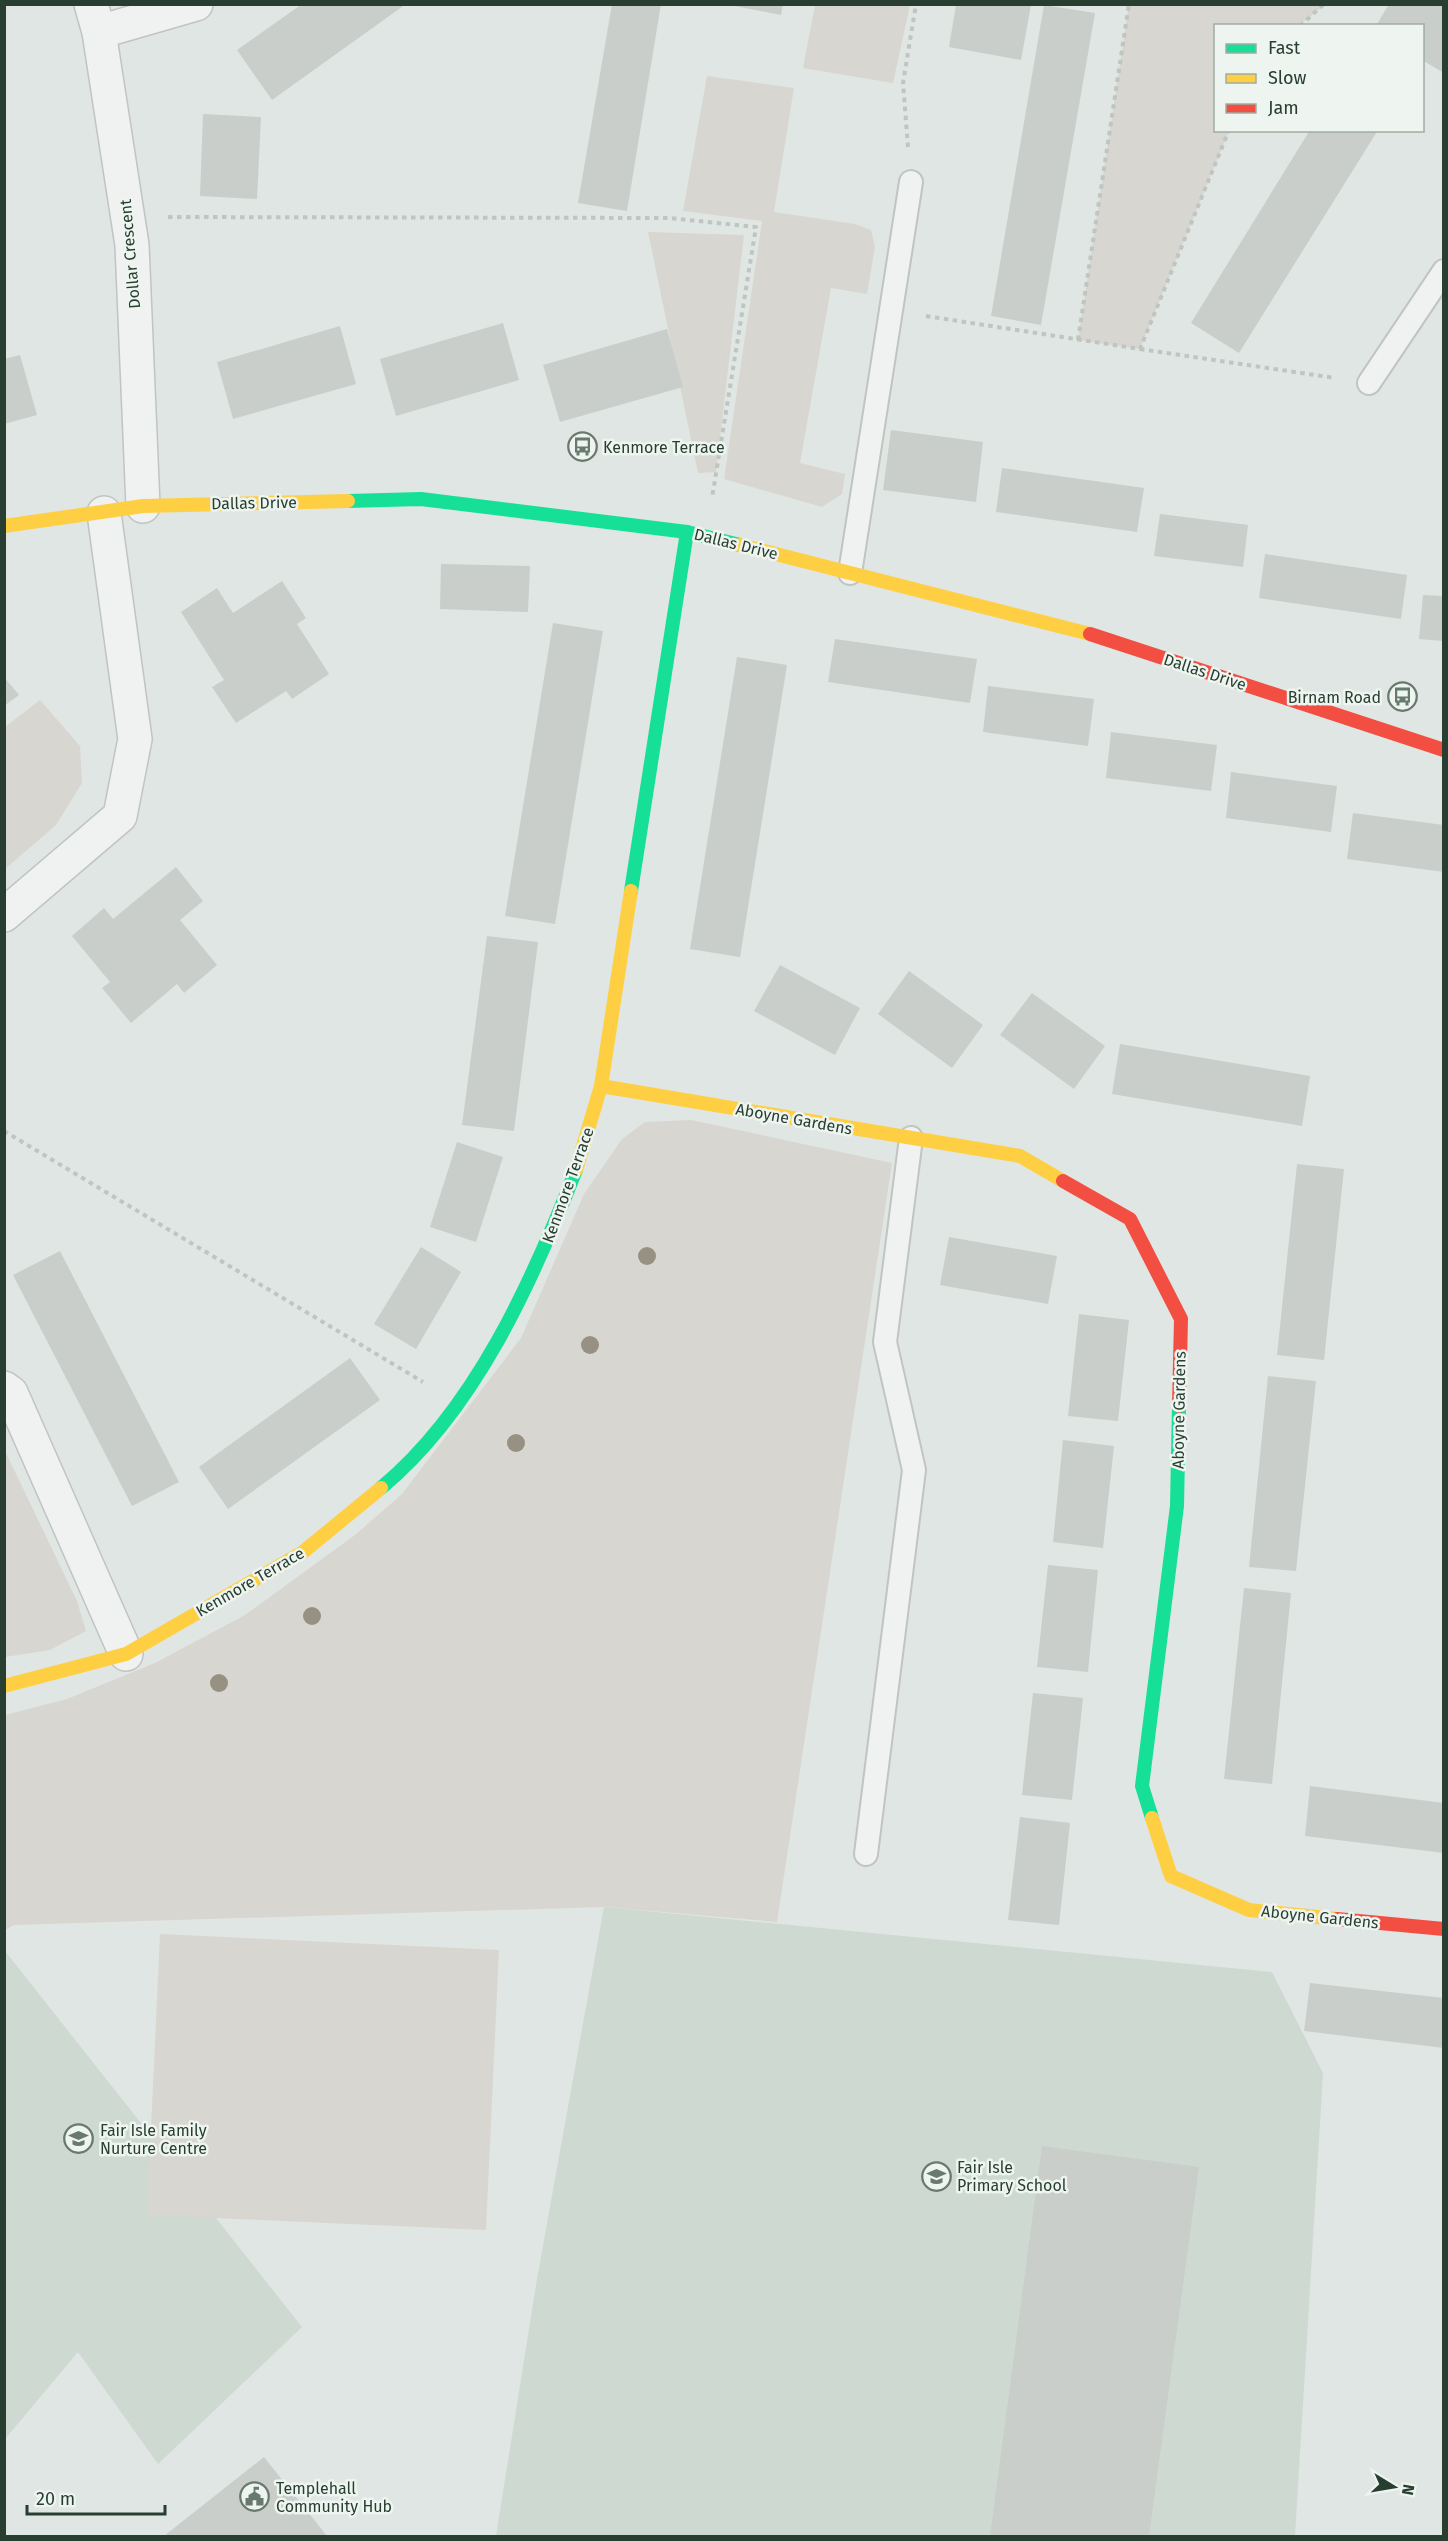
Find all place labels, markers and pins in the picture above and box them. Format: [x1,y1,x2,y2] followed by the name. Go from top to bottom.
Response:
[566,431,598,463] bus stop icon: Kenmore Terrace
[603,438,725,457] place label: Kenmore Terrace
[1386,681,1418,713] bus stop icon: Birnam Road
[1288,688,1381,707] place label: Birnam Road
[100,2121,207,2158] place label: Fair Isle Family Nurture Centre
[63,2123,95,2155] school or university icon: Fair Isle Family Nurture Centre
[957,2158,1067,2195] place label: Fair Isle Primary School
[920,2160,952,2192] school or university icon: Fair Isle Primary School
[276,2479,392,2516] place label: Templehall Community Hub
[239,2481,271,2513] public building icon: Templehall Community Hub

